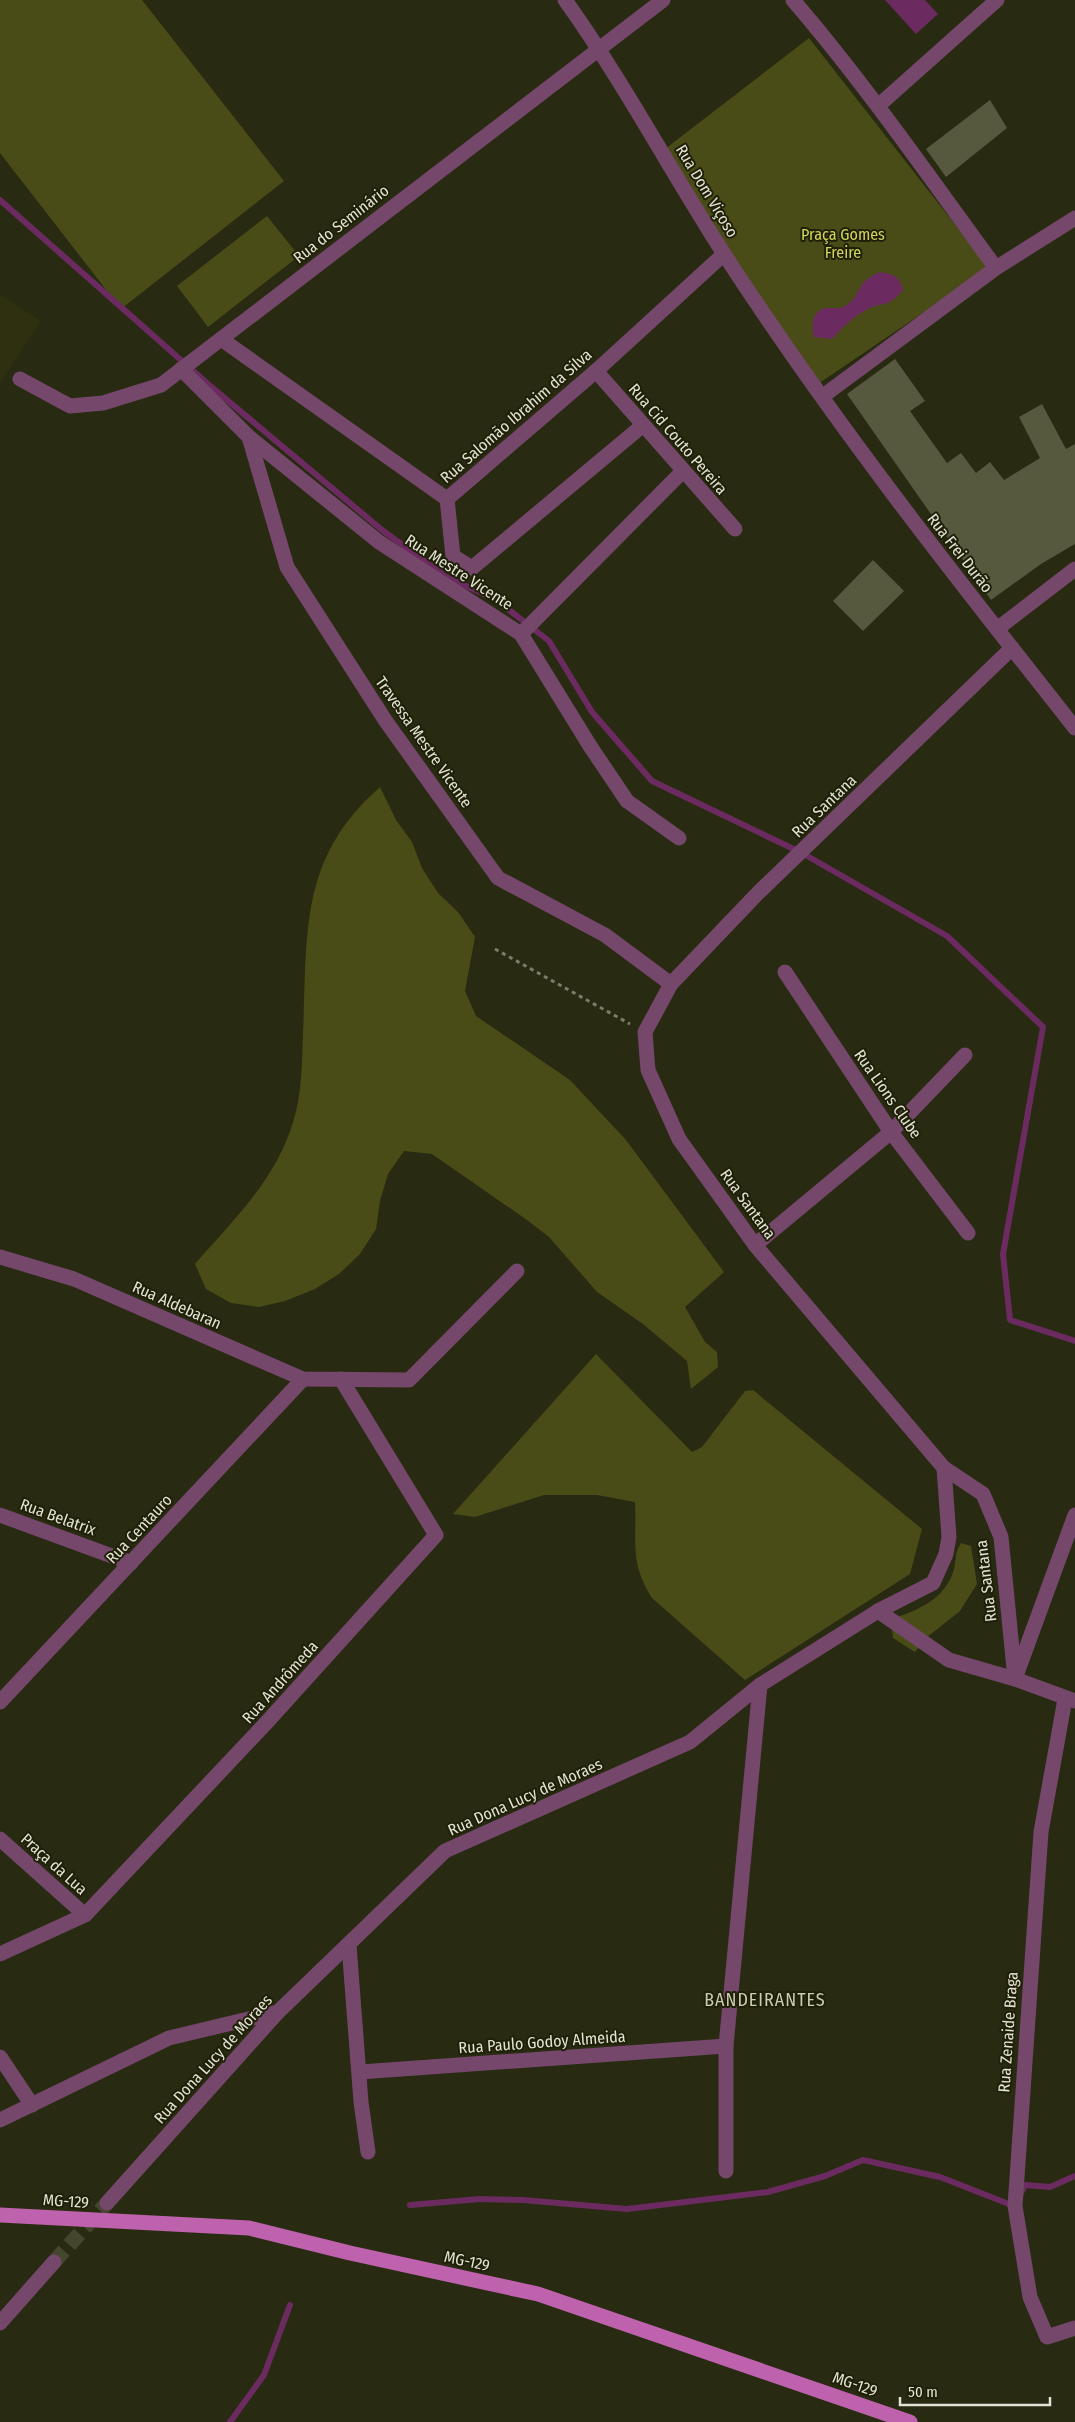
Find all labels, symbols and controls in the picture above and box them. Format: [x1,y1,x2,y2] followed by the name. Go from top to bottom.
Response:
[672,141,742,241] street label: Rua Dom Viçoso
[289,181,393,267] street label: Rua do Seminário
[801,225,885,262] park label: Praça Gomes Freire
[436,345,596,487] street label: Rua Salomão Ibrahim da Silva
[625,380,731,498] street label: Rua Cid Couto Pereira
[923,510,997,596] street label: Rua Frei Durão
[401,530,517,614] street label: Rua Mestre Vicente
[372,673,476,811] street label: Travessa Mestre Vicente
[788,771,860,841] street label: Rua Santana
[850,1046,926,1142] street label: Rua Lions Clube
[716,1165,780,1243] street label: Rua Santana
[130,1277,224,1333] street label: Rua Aldebaran
[102,1490,176,1568] street label: Rua Centauro
[18,1495,98,1539] street label: Rua Belatrix
[972,1539,1000,1623] street label: Rua Santana
[238,1637,322,1727] street label: Rua Andrômeda
[445,1754,605,1840] street label: Rua Dona Lucy de Moraes
[17,1829,91,1899] street label: Praça da Lua
[994,1971,1022,2093] street label: Rua Zenaide Braga
[704,1989,826,2011] district label: BANDEIRANTES
[150,1990,276,2127] street label: Rua Dona Lucy de Moraes
[458,2027,626,2057] street label: Rua Paulo Godoy Almeida
[42,2190,90,2212] street label: MG-129
[442,2247,492,2275] street label: MG-129
[830,2368,880,2401] street label: MG-129
[900,2374,1050,2406] scale bar
[908,2383,938,2401] text: 50 m

